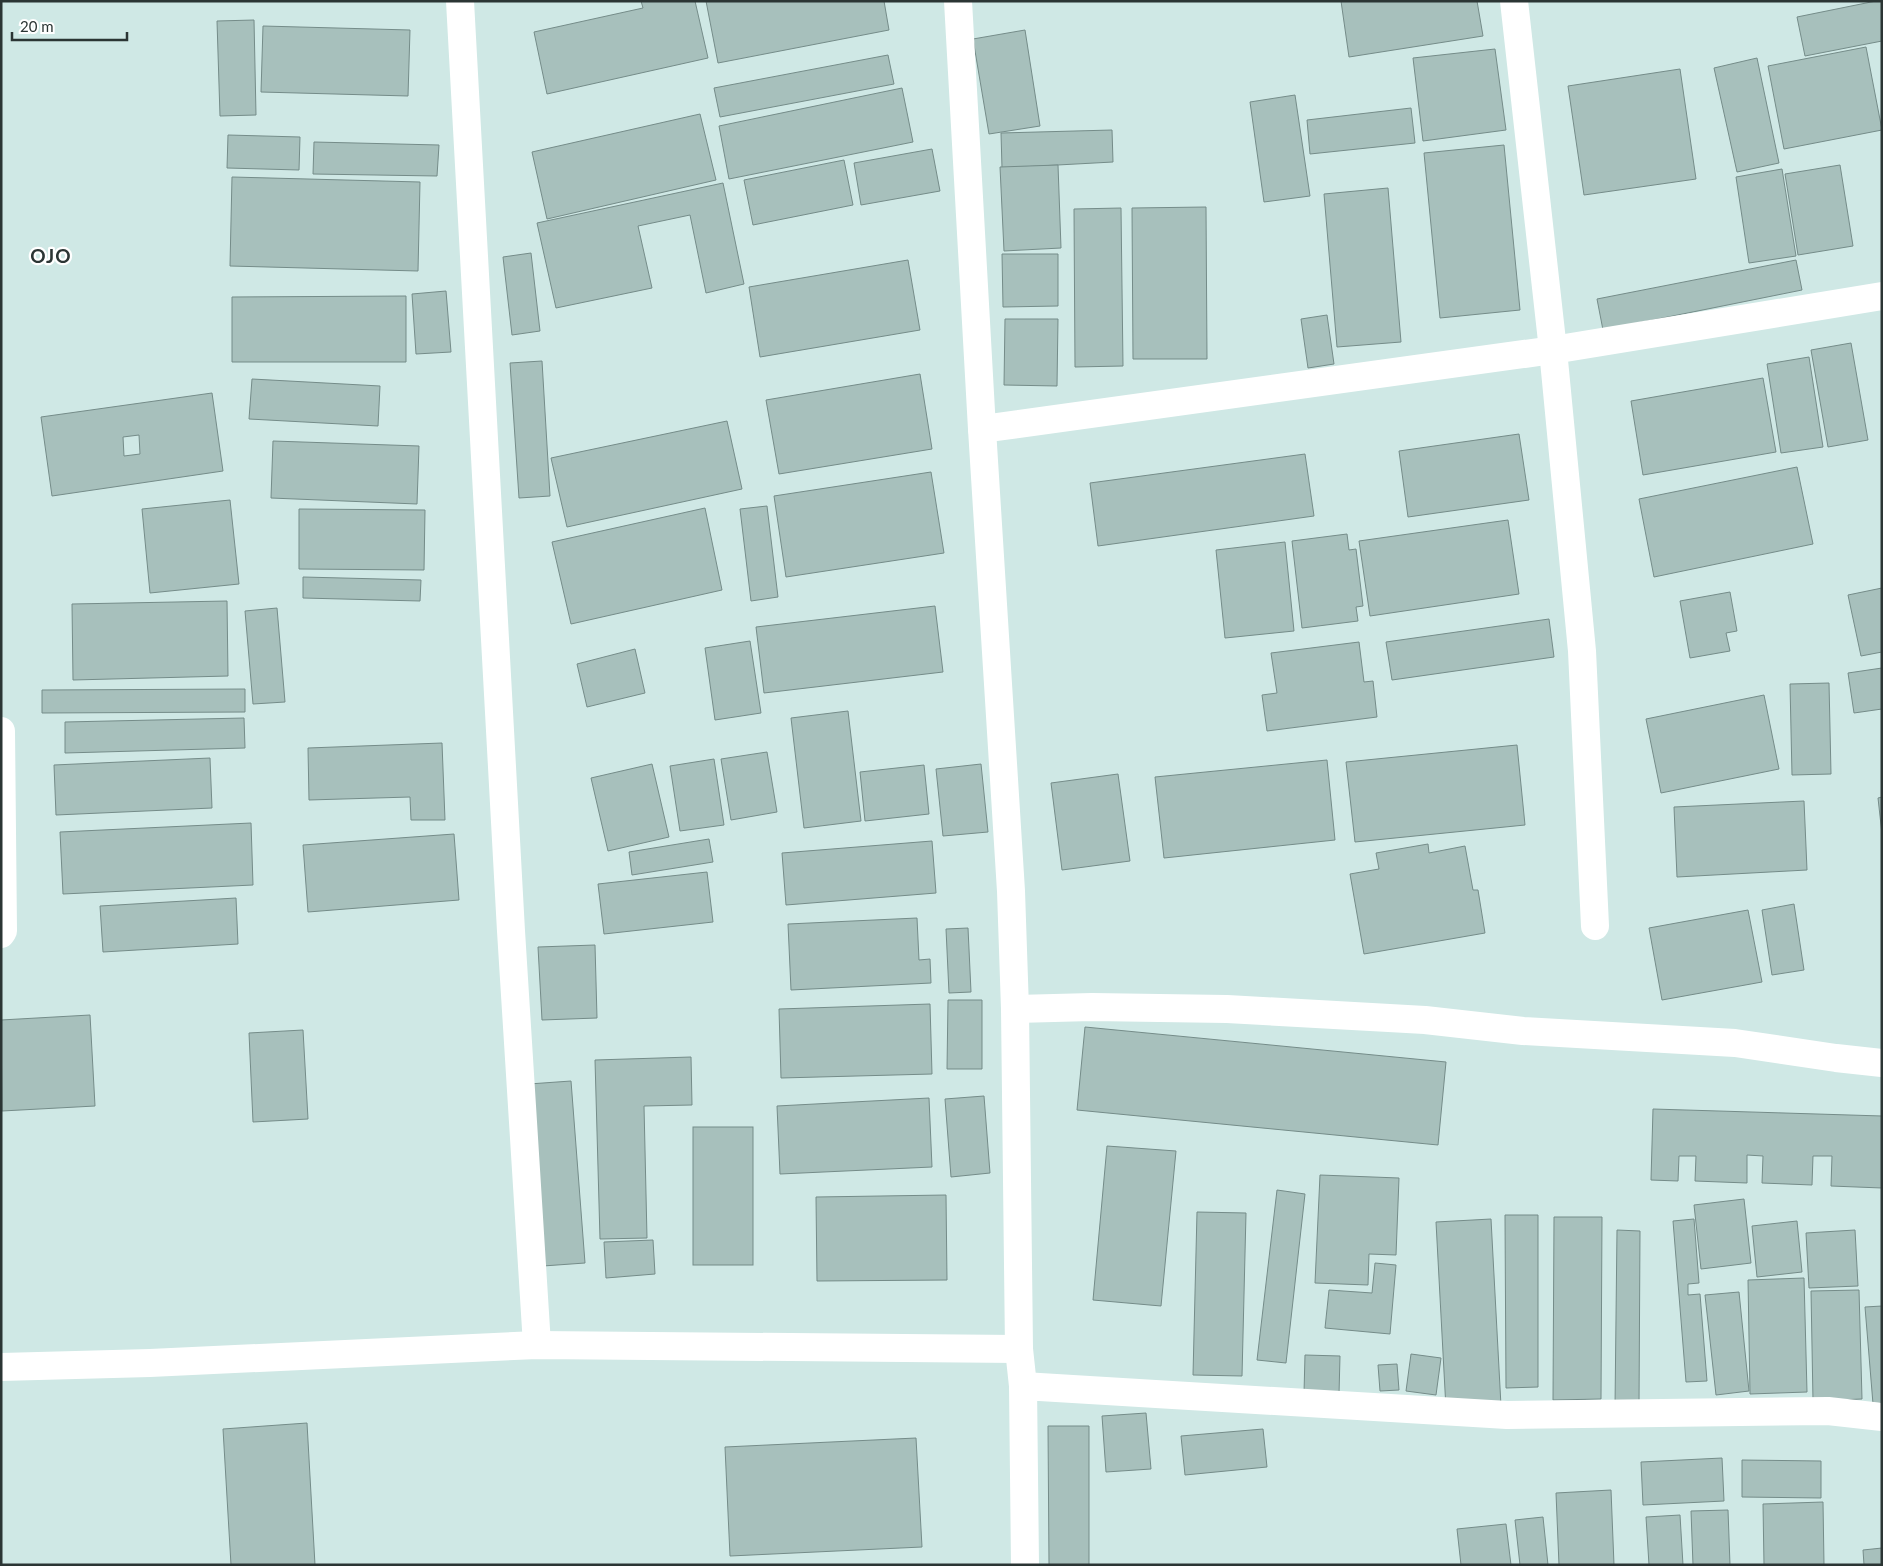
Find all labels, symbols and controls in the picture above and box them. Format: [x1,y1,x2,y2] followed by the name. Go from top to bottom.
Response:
[12,10,128,42] scale bar
[20,17,54,35] text: 20 m
[30,244,72,267] district label: OJO

